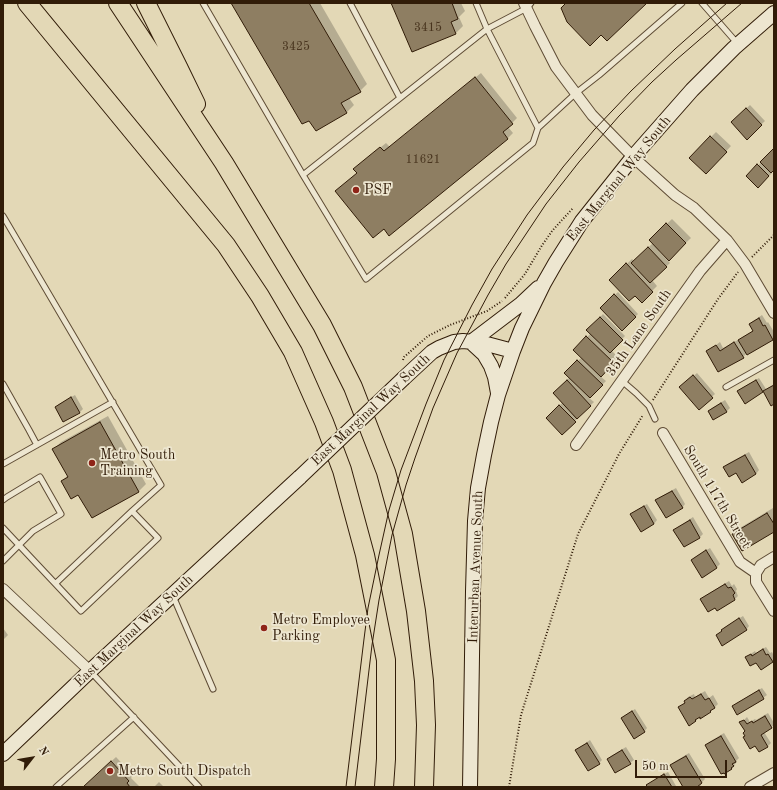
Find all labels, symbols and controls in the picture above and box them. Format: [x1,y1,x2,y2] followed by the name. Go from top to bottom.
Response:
[414,21,442,35] house number: 3415
[282,40,310,54] house number: 3425
[563,113,675,245] street label: East Marginal Way South
[406,153,440,167] house number: 11621
[364,182,392,198] place label: PSF
[351,185,361,195] marker: PSF
[603,286,675,380] street label: 35th Lane South
[308,350,434,470] street label: East Marginal Way South
[680,442,754,552] street label: South 117th Street
[100,447,175,480] place label: Metro South Training
[87,458,97,468] marker: Metro South Training
[465,490,487,644] street label: Interurban Avenue South
[71,571,197,691] street label: East Marginal Way South
[272,612,370,644] place label: Metro Employee Parking
[259,623,269,633] marker: Metro Employee Parking
[12,738,52,778] north arrow
[36,745,50,758] text: N
[637,752,729,778] scale bar
[642,761,669,773] text: 50 m
[118,763,251,779] place label: Metro South Dispatch
[105,766,115,776] marker: Metro South Dispatch

